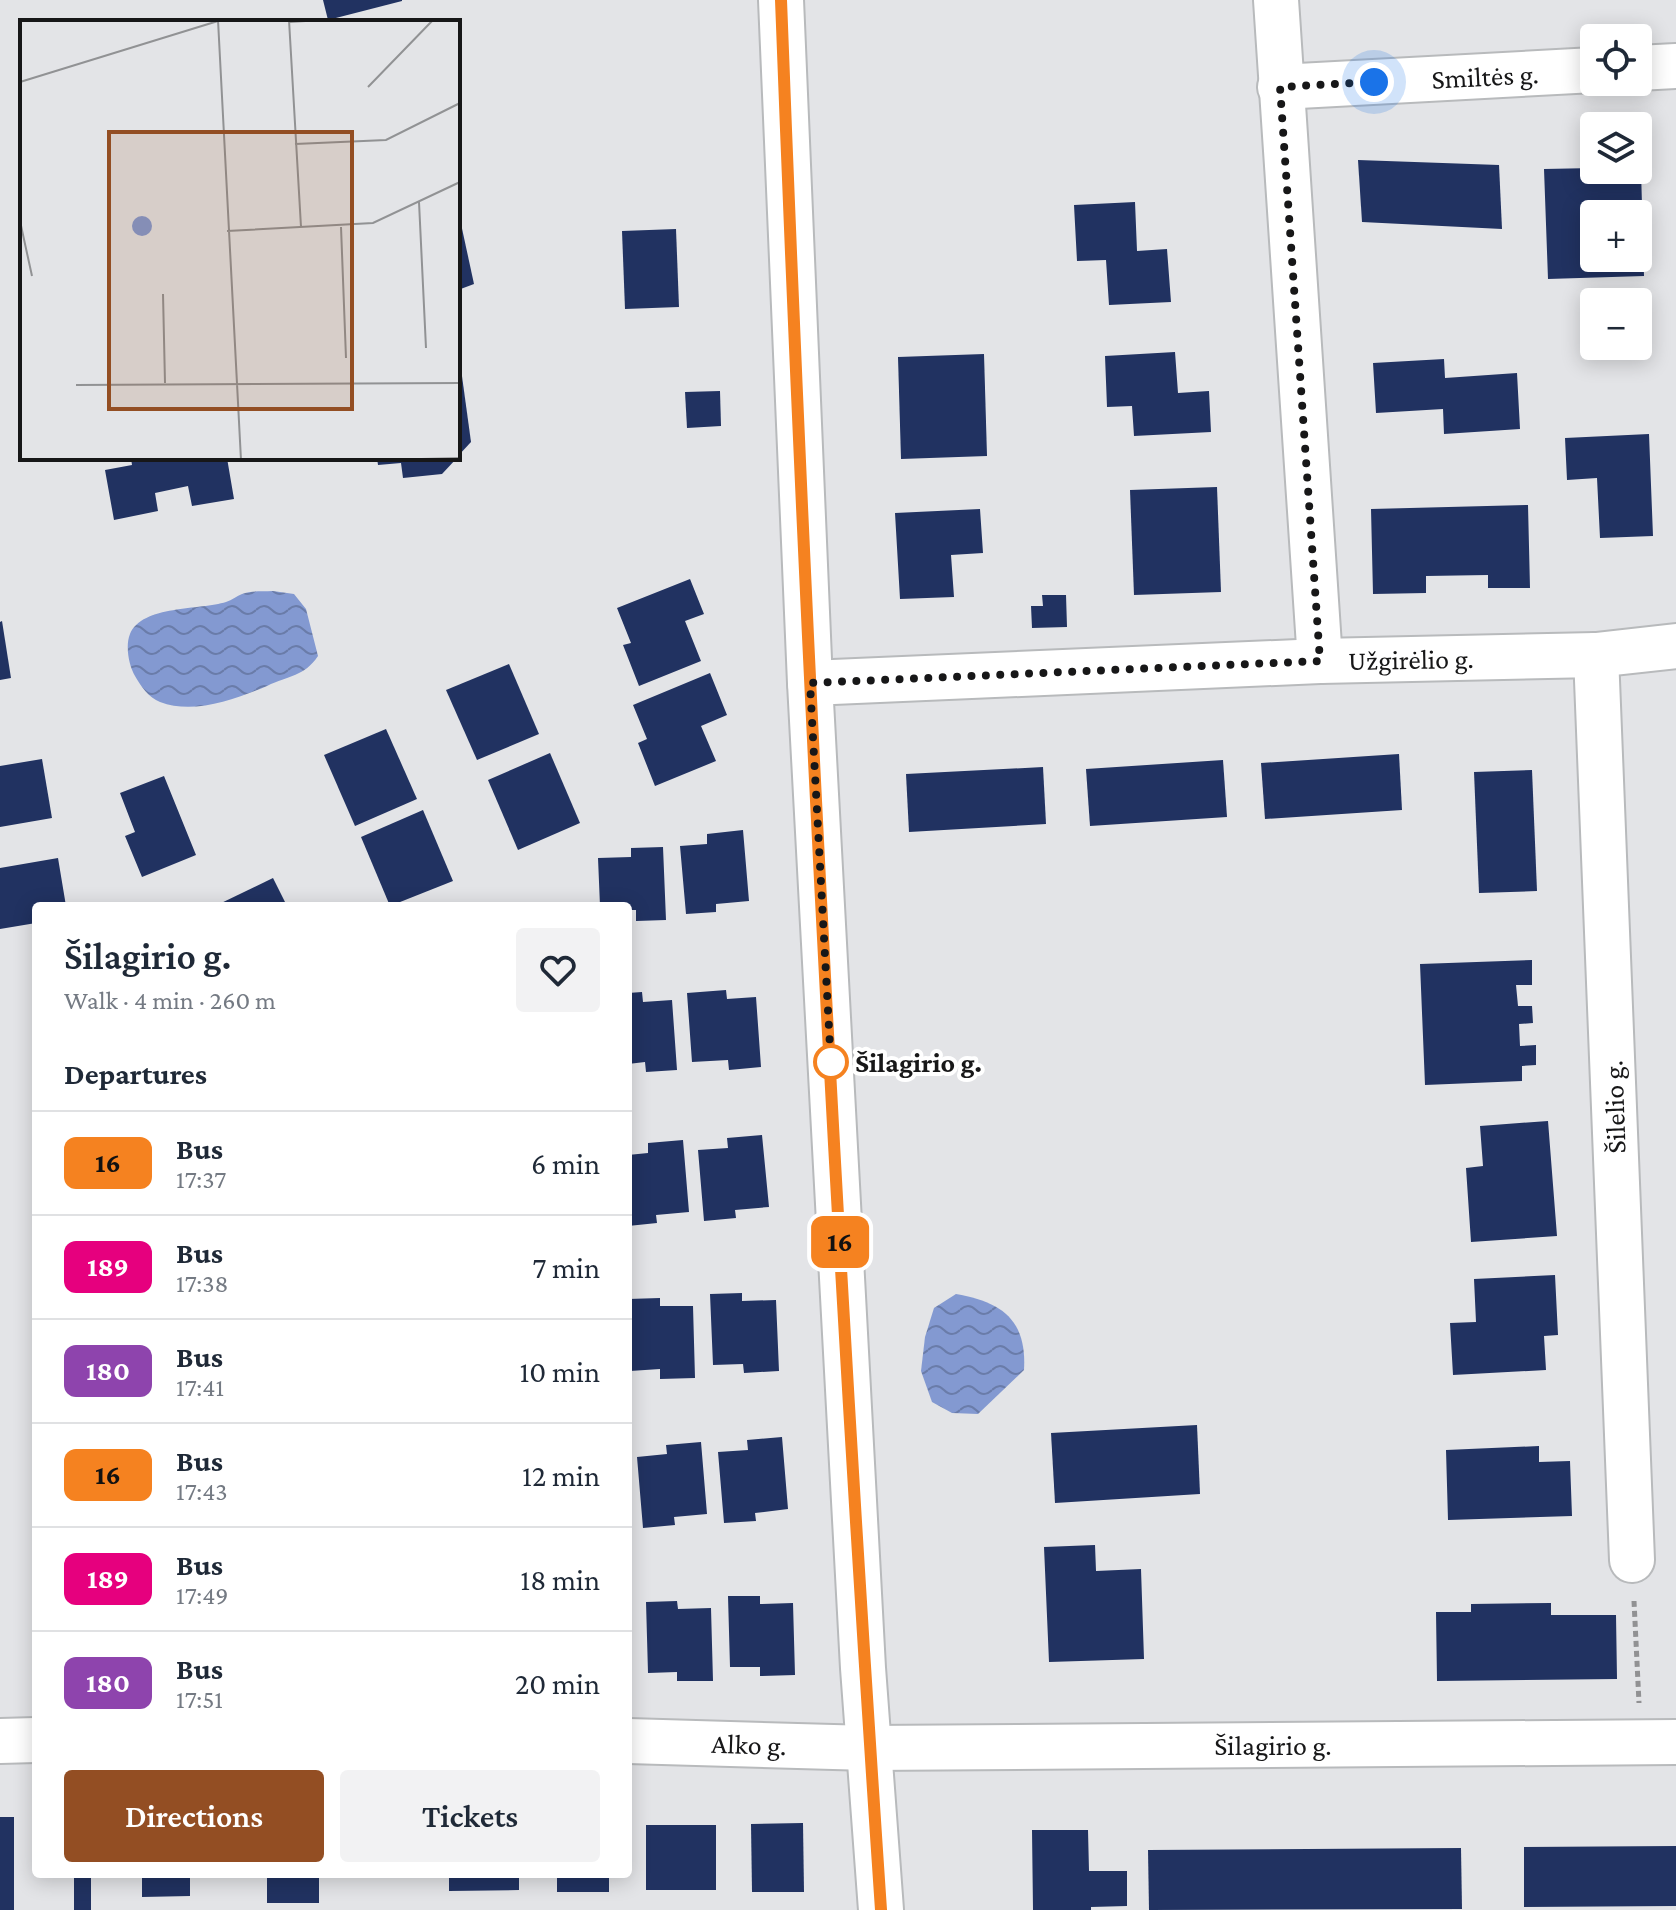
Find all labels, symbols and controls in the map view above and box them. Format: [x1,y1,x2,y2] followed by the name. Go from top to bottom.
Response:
[20,20,460,460] inset map
[1580,24,1652,360] map controls
[1580,24,1652,96] button: locate
[1431,58,1539,95] street label: Smiltės g.
[1354,62,1394,102] your location
[1580,112,1652,184] button: layers
[1580,200,1652,272] button: +
[1580,288,1652,360] button: −
[1348,643,1474,676] street label: Užgirėlio g.
[516,928,600,1012] button: heart
[64,935,231,977] text: Šilagirio g.
[64,986,276,1015] text: Walk · 4 min · 260 m
[814,1045,848,1079] marker: Šilagirio g.
[855,1047,982,1078] place label: Šilagirio g.
[64,1057,207,1090] text: Departures
[1597,1060,1632,1154] street label: Šilelio g.
[176,1132,223,1165] text: Bus
[95,1147,121,1178] text: 16
[531,1147,600,1180] text: 6 min
[176,1165,226,1194] text: 17:37
[804,1216,876,1268] line badge: 16
[827,1226,853,1257] text: 16
[176,1236,223,1269] text: Bus
[87,1251,129,1282] text: 189
[532,1251,600,1284] text: 7 min
[176,1269,229,1298] text: 17:38
[176,1340,223,1373] text: Bus
[86,1355,130,1386] text: 180
[519,1355,600,1388] text: 10 min
[176,1373,224,1402] text: 17:41
[176,1444,223,1477] text: Bus
[95,1459,121,1490] text: 16
[522,1459,600,1492] text: 12 min
[176,1477,228,1506] text: 17:43
[176,1548,223,1581] text: Bus
[87,1563,129,1594] text: 189
[520,1563,600,1596] text: 18 min
[176,1581,228,1610] text: 17:49
[176,1652,223,1685] text: Bus
[86,1667,130,1698] text: 180
[515,1667,600,1700] text: 20 min
[176,1685,223,1714] text: 17:51
[711,1728,787,1761] street label: Alko g.
[1214,1730,1332,1761] street label: Šilagirio g.
[64,1770,324,1862] button: Directions
[340,1770,600,1862] button: Tickets

